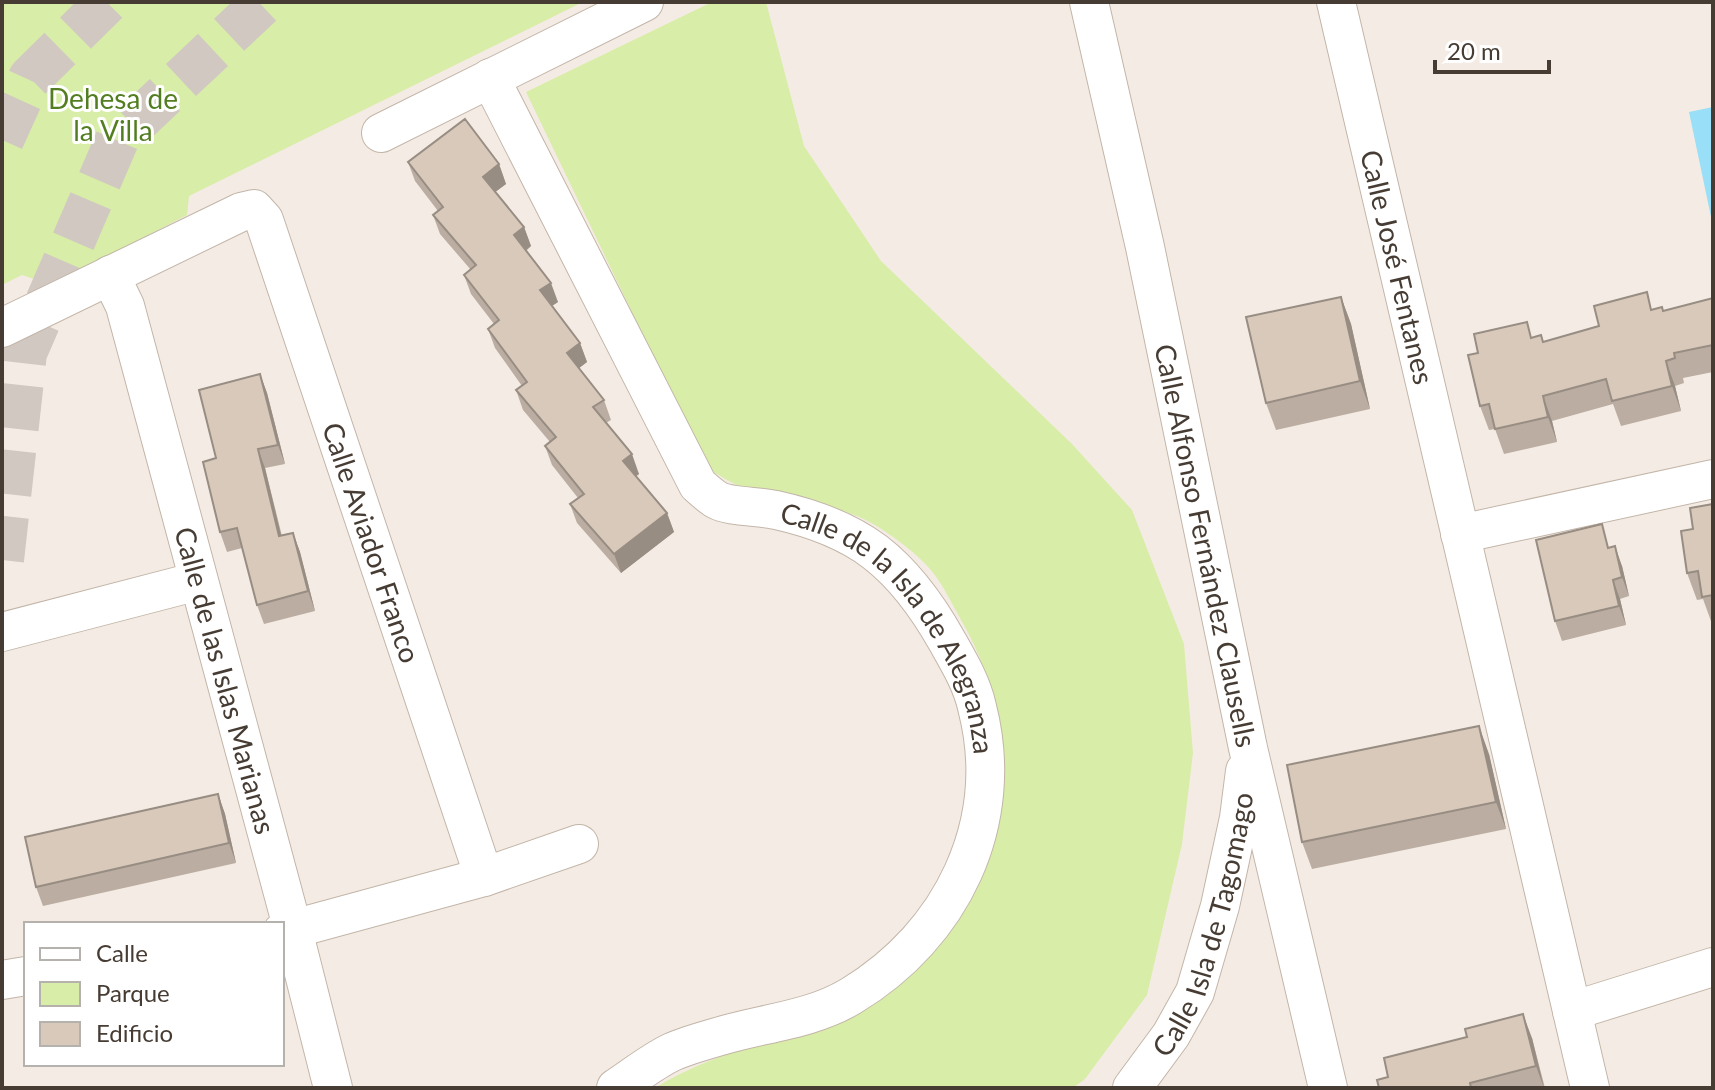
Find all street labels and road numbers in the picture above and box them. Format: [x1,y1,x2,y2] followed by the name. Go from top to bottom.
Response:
[1354,146,1442,387] street label: Calle José Fentanes
[1148,341,1264,750] street label: Calle Alfonso Fernández Clausells
[316,418,428,667] street label: Calle Aviador Franco
[777,495,1002,755] street label: Calle de la Isla de Alegranza
[168,523,283,838] street label: Calle de las Islas Marianas
[1144,790,1259,1063] street label: Calle Isla de Tagomago

